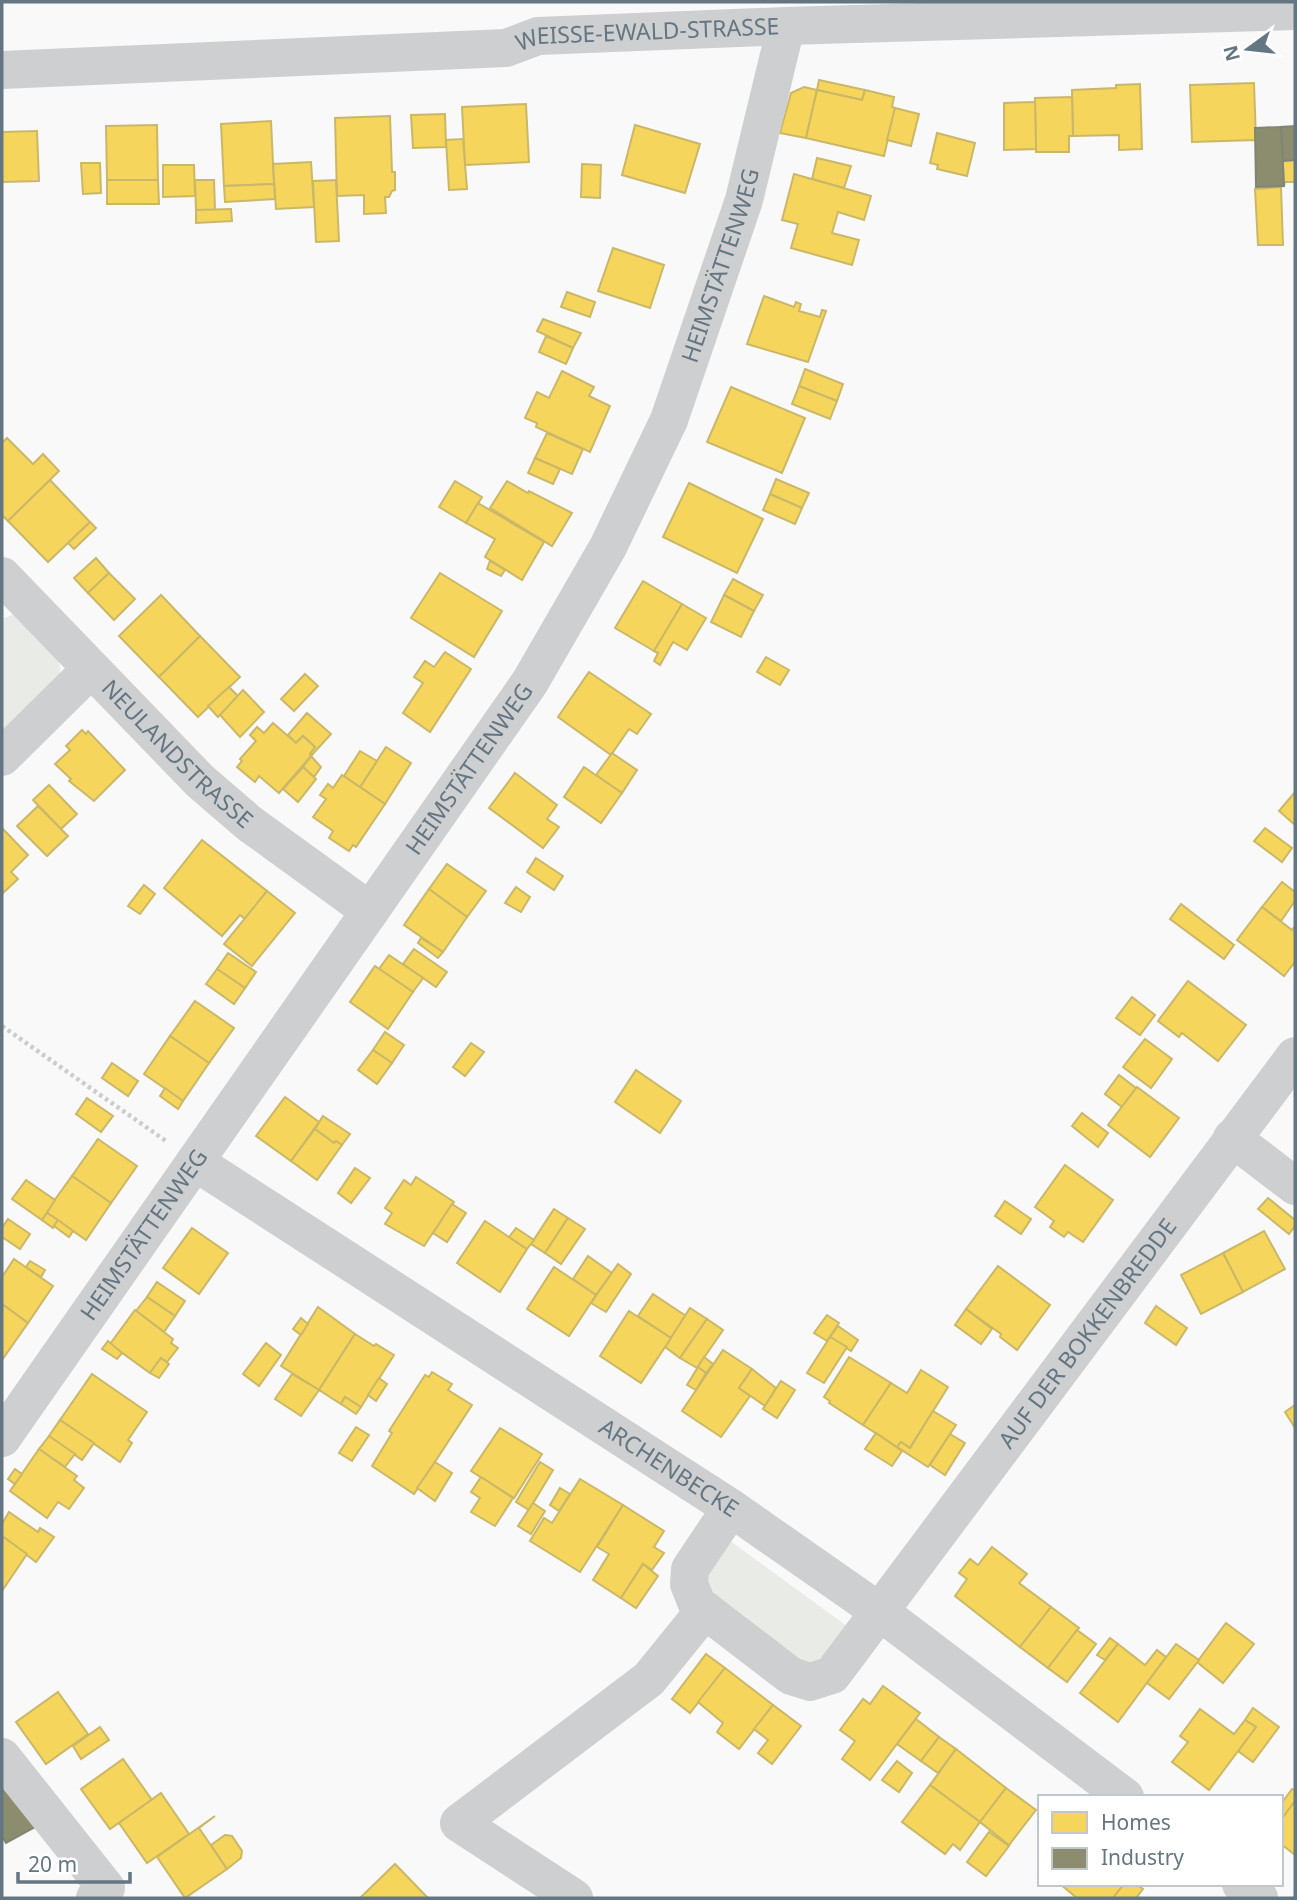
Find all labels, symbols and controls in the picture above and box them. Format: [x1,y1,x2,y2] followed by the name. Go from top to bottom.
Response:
[511,9,780,58] street label: WEISSE-EWALD-STRASSE
[1213,14,1283,84] north arrow
[1217,43,1246,64] text: N
[673,165,766,366] street label: HEIMSTÄTTENWEG
[95,672,261,835] street label: NEULANDSTRASSE
[397,676,540,861] street label: HEIMSTÄTTENWEG
[72,1142,214,1326] street label: HEIMSTÄTTENWEG
[990,1211,1183,1454] street label: AUF DER BOKKENBREDDE
[593,1410,745,1524] street label: ARCHENBECKE
[1038,1795,1283,1886] legend
[1101,1808,1171,1836] text: Homes
[18,1840,130,1884] scale bar
[1101,1843,1184,1871] text: Industry
[28,1850,77,1878] text: 20 m

